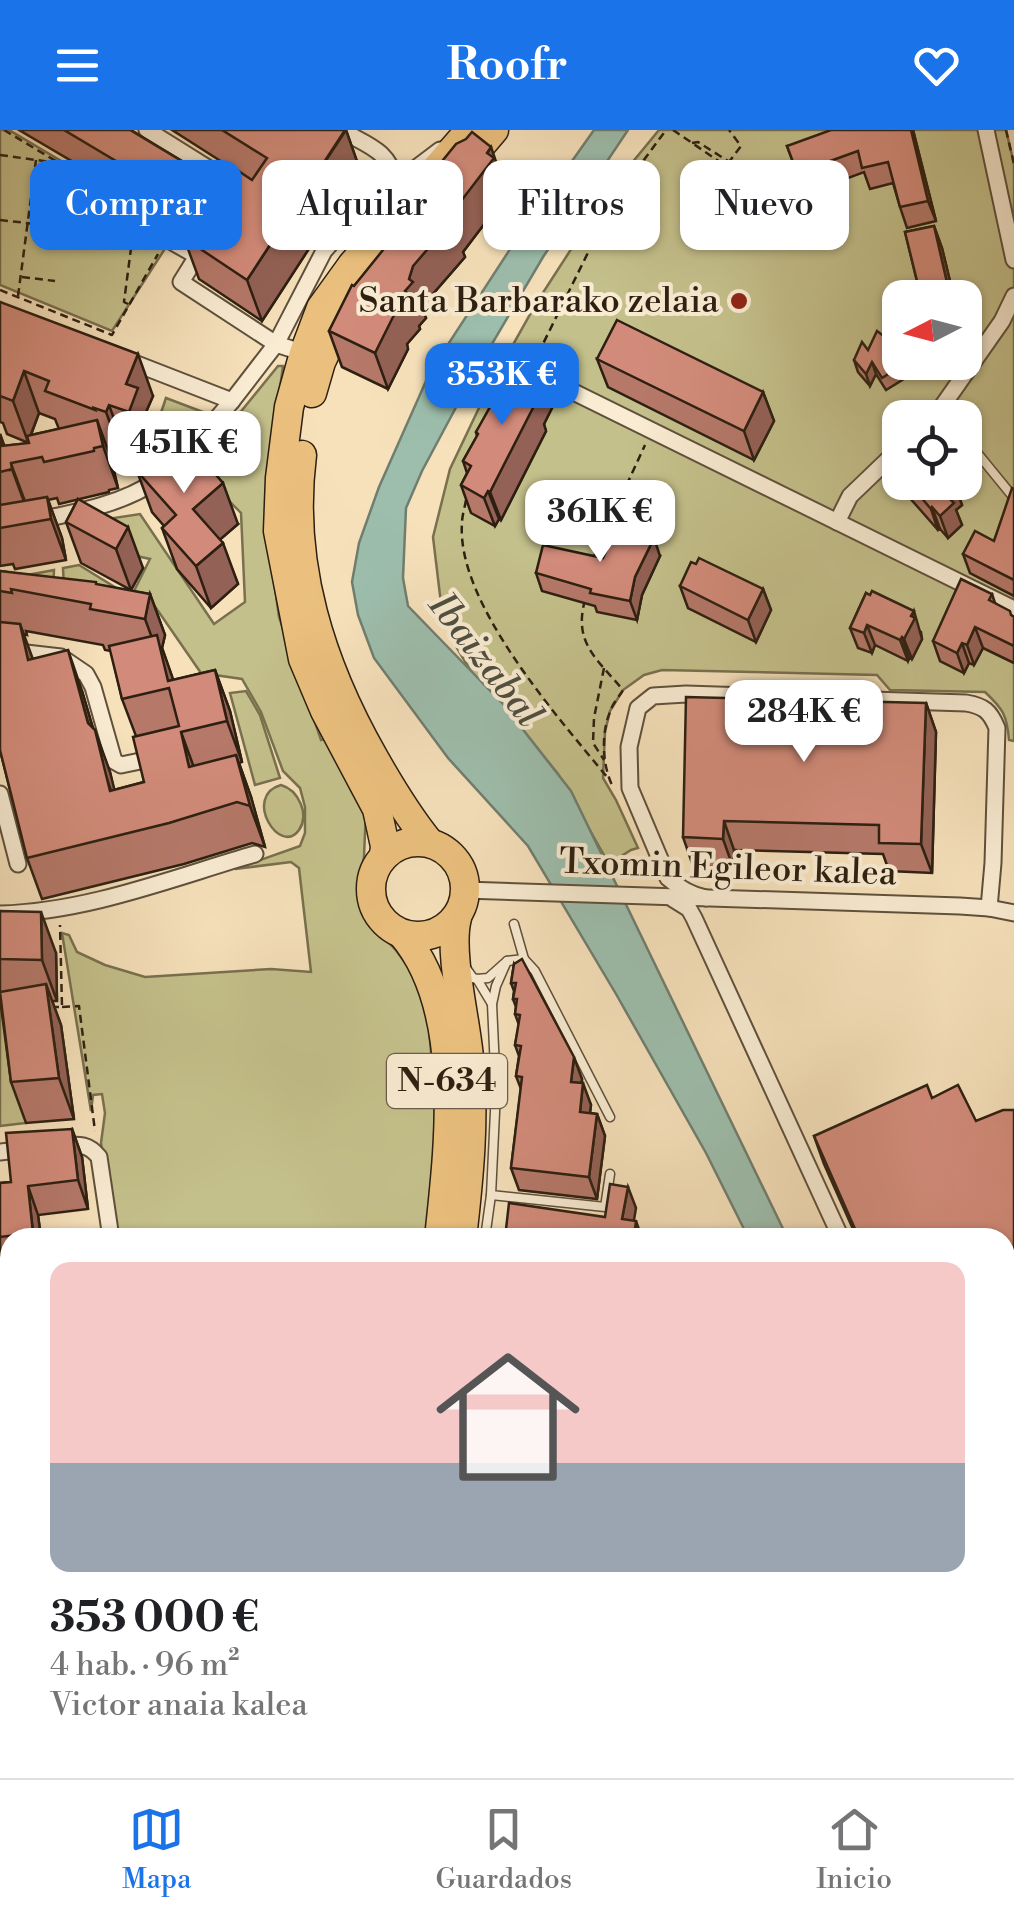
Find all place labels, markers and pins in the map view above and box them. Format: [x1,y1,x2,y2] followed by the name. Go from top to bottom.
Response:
[358,280,719,323] place label: Santa Barbarako zelaia
[728,290,750,312] marker: Santa Barbarako zelaia
[421,343,583,428] pin: 353K €
[103,411,265,496] pin: 451K €
[519,480,681,565] pin: 361K €
[723,680,885,765] pin: 284K €

